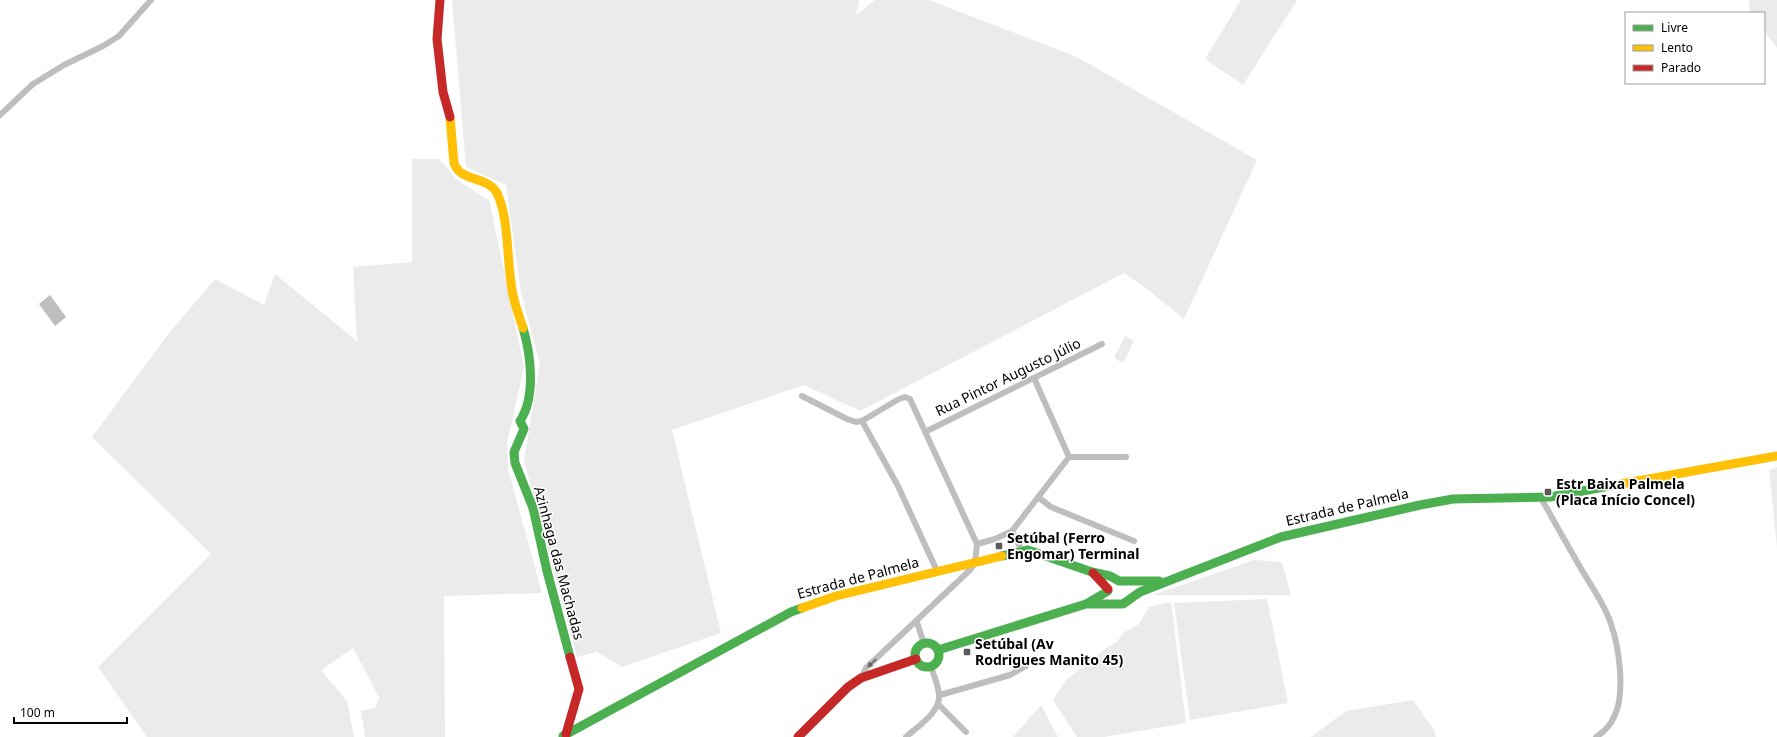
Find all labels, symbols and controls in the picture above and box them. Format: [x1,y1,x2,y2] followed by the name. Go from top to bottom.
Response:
[1625,12,1765,84] legend
[1661,19,1688,36] text: Livre
[1661,39,1693,56] text: Lento
[1661,59,1701,76] text: Parado
[932,333,1084,420] street label: Rua Pintor Augusto Júlio
[1556,474,1695,509] place label: Estr Baixa Palmela (Placa Início Concel)
[1284,483,1410,530] street label: Estrada de Palmela
[530,484,589,642] street label: Azinhaga das Machadas
[1543,487,1553,497] marker: Estr Baixa Palmela (Placa Início Concel)
[1007,528,1139,563] place label: Setúbal (Ferro Engomar) Terminal
[994,541,1004,551] marker: Setúbal (Ferro Engomar) Terminal
[795,552,921,603] street label: Estrada de Palmela
[975,634,1124,669] place label: Setúbal (Av Rodrigues Manito 45)
[962,647,972,657] marker: Setúbal (Av Rodrigues Manito 45)
[867,658,877,667] one-way arrow
[14,699,127,725] scale bar
[20,704,55,721] text: 100 m

